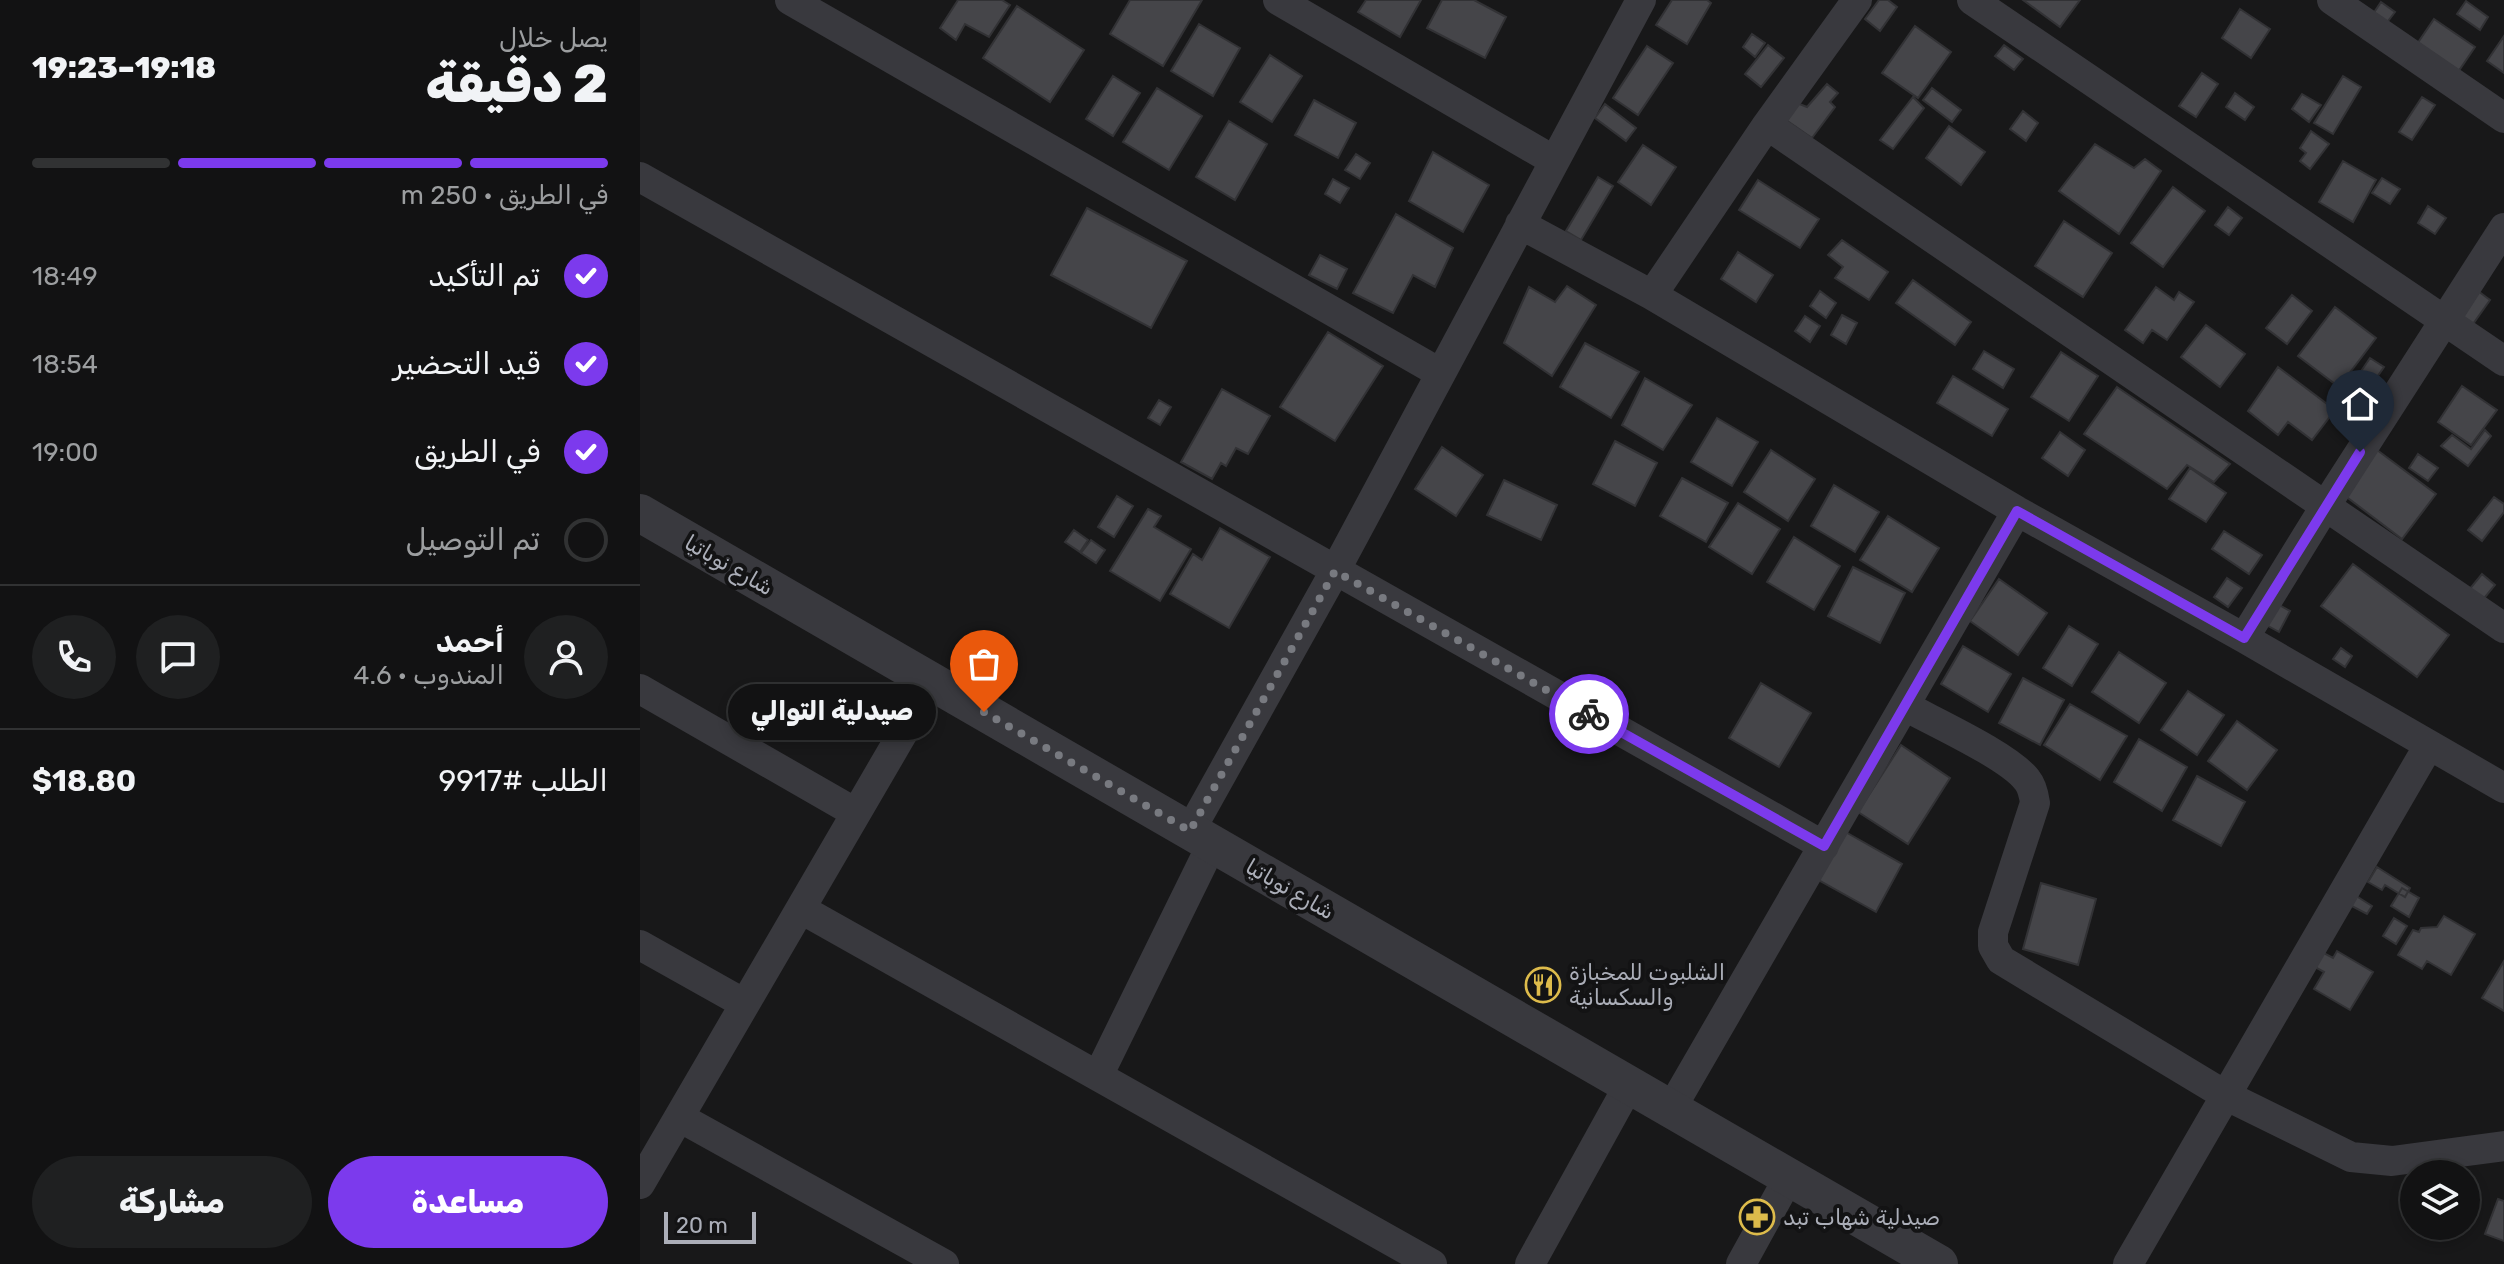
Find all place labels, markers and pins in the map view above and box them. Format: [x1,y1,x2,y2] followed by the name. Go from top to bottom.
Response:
[2326,370,2394,452] pin
[950,630,1018,712] pin
[728,684,936,740] callout: صيدلية التوالي
[1569,959,1725,1011] place label: الشلبوت للمخبازة والسكسانية
[1524,966,1562,1004] restaurant icon: الشلبوت للمخبازة والسكسانية
[1738,1198,1776,1236] pharmacy icon: صيدلية شهاب تبد
[1783,1204,1940,1231] place label: صيدلية شهاب تبد

